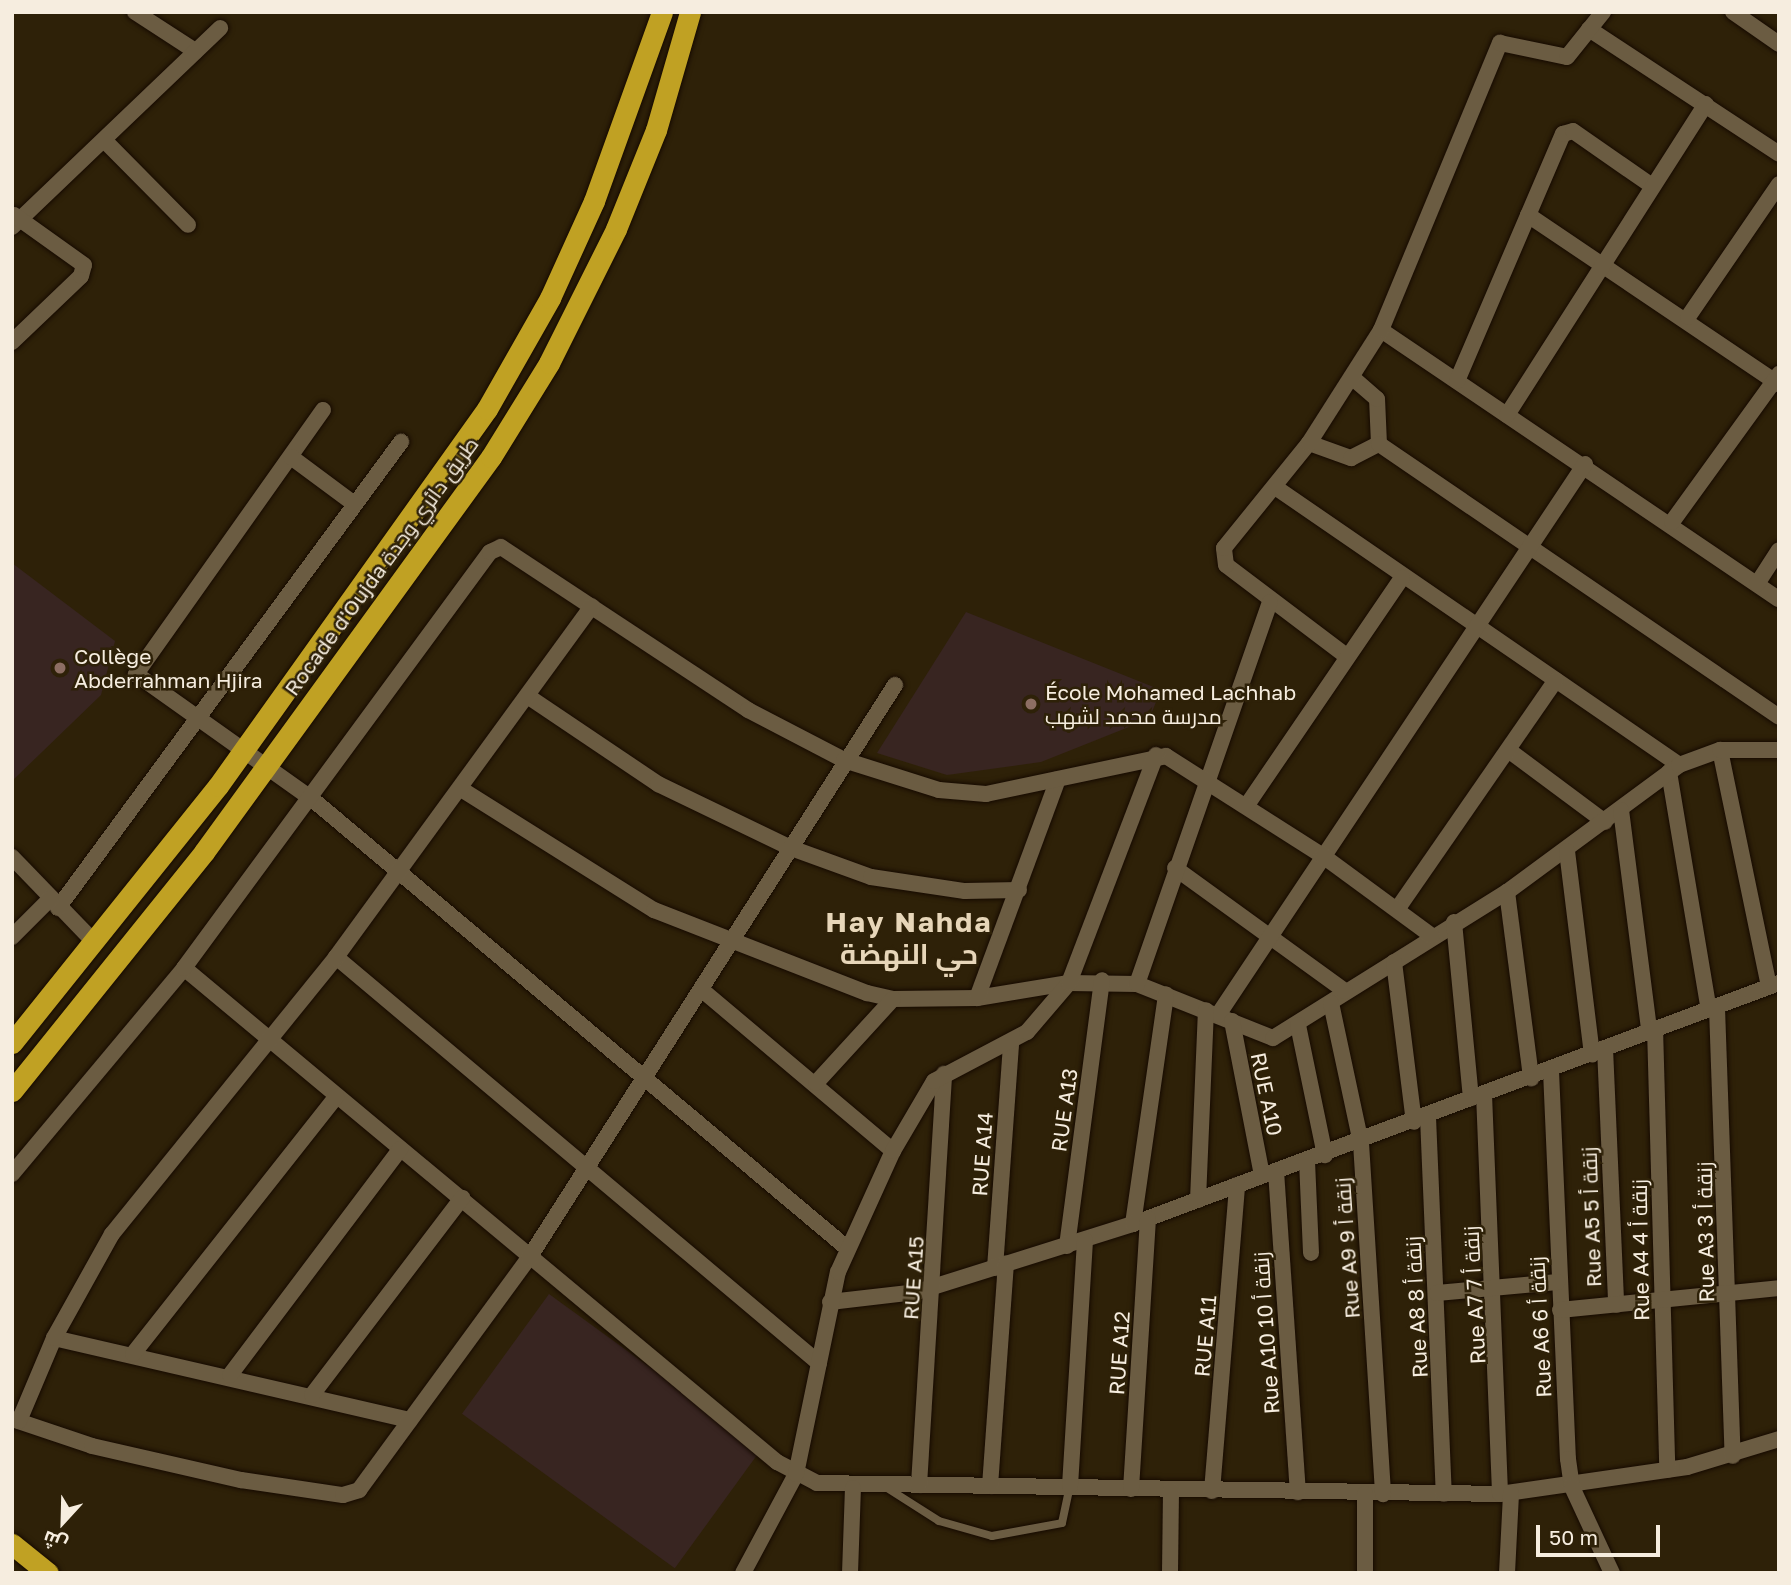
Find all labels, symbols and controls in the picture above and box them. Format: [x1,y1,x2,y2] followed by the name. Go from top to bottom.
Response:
[279,432,483,700] street label: Rocade d'Oujda طريق دائري وجدة
[74,643,263,693] place label: Collège Abderrahman Hjira
[52,660,68,676] marker: Collège Abderrahman Hjira
[1045,679,1296,729] place label: École Mohamed Lachhab مدرسة محمد لشهب
[1023,696,1039,712] marker: École Mohamed Lachhab مدرسة محمد لشهب
[827,905,991,971] district label: Hay Nahda حي النهضة
[1246,1050,1288,1138] street label: RUE A10
[1046,1067,1082,1153] street label: RUE A13
[966,1111,998,1197] street label: RUE A14
[1576,1146,1606,1288] street label: Rue A5 زنقة أ 5
[1691,1161,1719,1303] street label: Rue A3 زنقة أ 3
[1329,1177,1365,1319] street label: Rue A9 زنقة أ 9
[1626,1179,1654,1321] street label: Rue A4 زنقة أ 4
[1458,1225,1490,1365] street label: Rue A7 زنقة أ 7
[898,1235,928,1321] street label: RUE A15
[1400,1236,1432,1378] street label: Rue A8 زنقة أ 8
[1248,1251,1284,1415] street label: Rue A10 زنقة أ 10
[1524,1256,1556,1398] street label: Rue A6 زنقة أ 6
[1189,1294,1221,1378] street label: RUE A11
[1104,1310,1134,1396] street label: RUE A12
[28,1487,98,1557] north arrow
[1539,1512,1663,1556] scale bar
[1549,1524,1598,1550] text: 50 m
[39,1527,71,1557] text: ش

